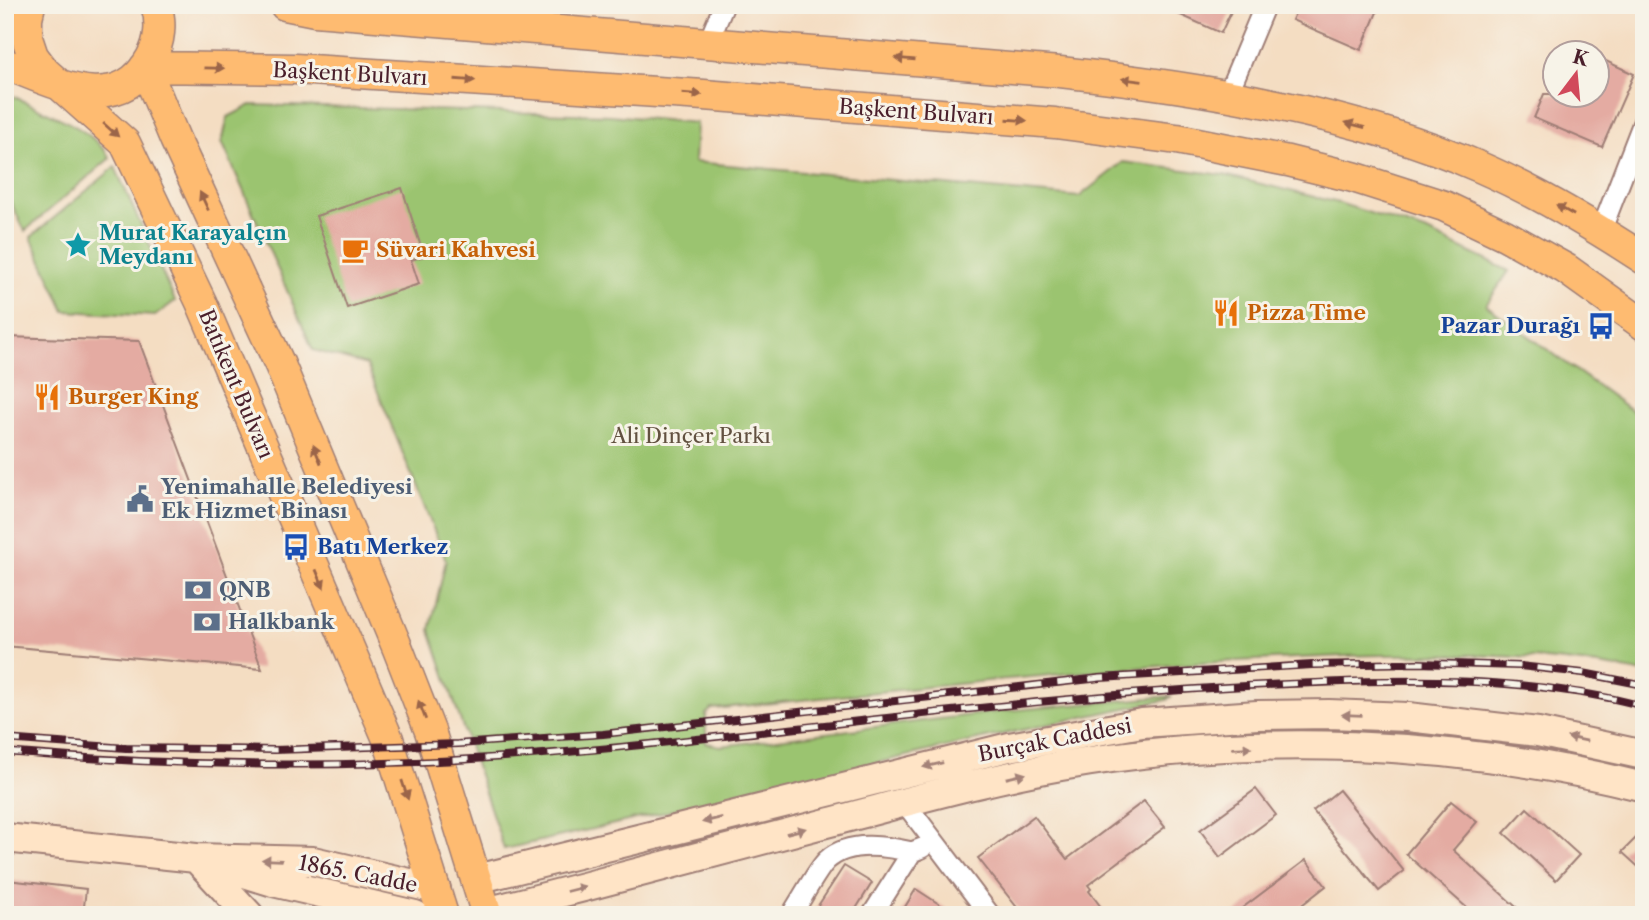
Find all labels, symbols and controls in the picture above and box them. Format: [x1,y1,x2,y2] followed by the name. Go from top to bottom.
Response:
[1540,38,1610,108] north arrow
[1570,45,1592,72] text: K
[894,53,916,64] one-way arrow
[272,57,428,90] street label: Başkent Bulvarı
[203,62,225,74] one-way arrow
[1121,74,1143,85] one-way arrow
[455,75,477,86] one-way arrow
[682,89,704,100] one-way arrow
[838,94,994,129] street label: Başkent Bulvarı
[1006,115,1028,126] one-way arrow
[1344,120,1365,130] one-way arrow
[102,122,120,138] one-way arrow
[199,191,210,211] one-way arrow
[1555,204,1574,216] one-way arrow
[99,220,288,269] place label: Murat Karayalçın Meydanı
[63,230,93,260] place icon: Murat Karayalçın Meydanı
[340,235,370,265] cafe icon: Süvari Kahvesi
[376,237,536,262] place label: Süvari Kahvesi
[1211,298,1241,328] restaurant icon: Pizza Time
[1247,300,1366,325] place label: Pizza Time
[194,305,279,462] street label: Batıkent Bulvarı
[1586,311,1616,341] bus stop icon: Pazar Durağı
[1441,313,1581,338] place label: Pazar Durağı
[32,382,62,412] restaurant icon: Burger King
[68,384,199,409] place label: Burger King
[610,423,771,448] park label: Ali Dinçer Parkı
[311,443,322,464] one-way arrow
[160,474,413,523] place label: Yenimahalle Belediyesi Ek Hizmet Binası
[125,484,155,514] public building icon: Yenimahalle Belediyesi Ek Hizmet Binası
[281,532,311,562] bus stop icon: Batı Merkez
[317,534,448,559] place label: Batı Merkez
[314,569,326,589] one-way arrow
[183,575,213,605] bank icon: QNB
[219,577,271,602] place label: QNB
[192,607,222,637] bank icon: Halkbank
[228,609,336,634] place label: Halkbank
[416,699,427,720] one-way arrow
[1340,709,1362,721] one-way arrow
[976,712,1134,767] street label: Burçak Caddesi
[1566,734,1588,745] one-way arrow
[1231,742,1253,753] one-way arrow
[922,760,944,771] one-way arrow
[1005,770,1027,781] one-way arrow
[400,779,411,800] one-way arrow
[701,815,723,826] one-way arrow
[785,825,807,836] one-way arrow
[296,850,420,897] street label: 1865. Cadde
[261,854,283,866] one-way arrow
[565,883,587,894] one-way arrow

